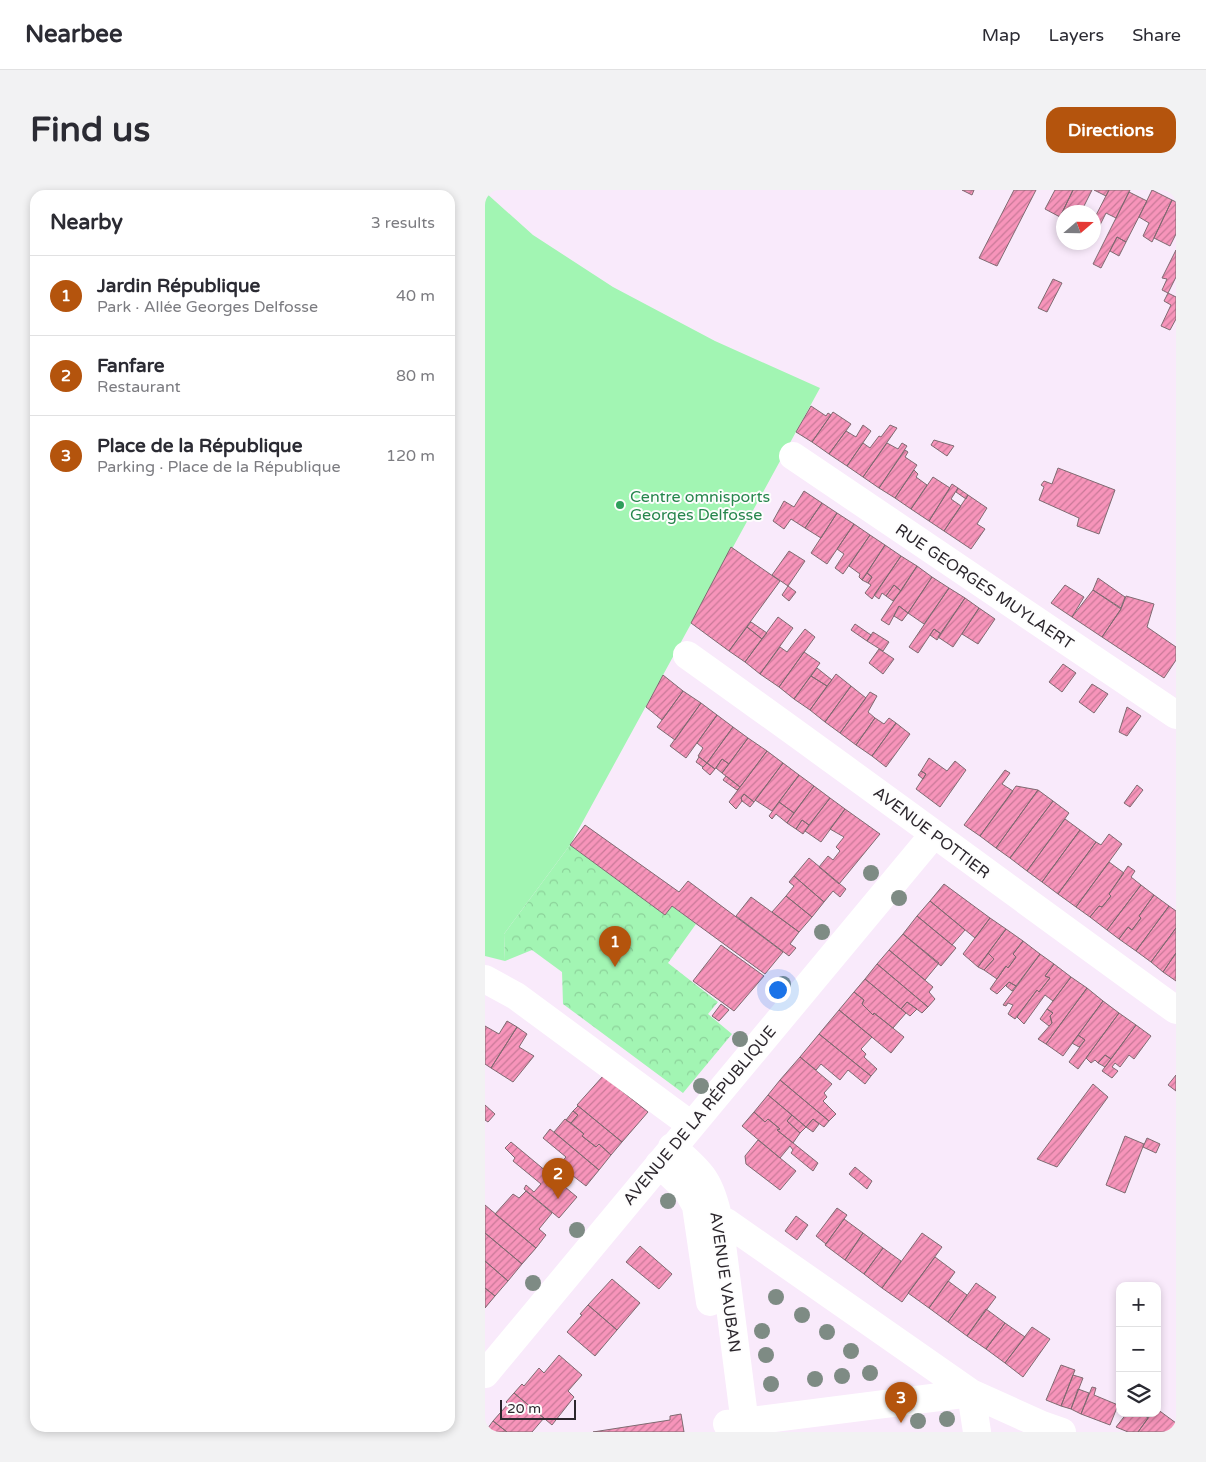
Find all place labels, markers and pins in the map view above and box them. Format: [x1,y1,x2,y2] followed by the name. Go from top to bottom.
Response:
[630,487,770,525] place label: Centre omnisports Georges Delfosse
[614,499,626,511] marker: Centre omnisports Georges Delfosse
[599,926,631,967] pin: 1
[542,1158,574,1199] pin: 2
[885,1382,917,1423] pin: 3

